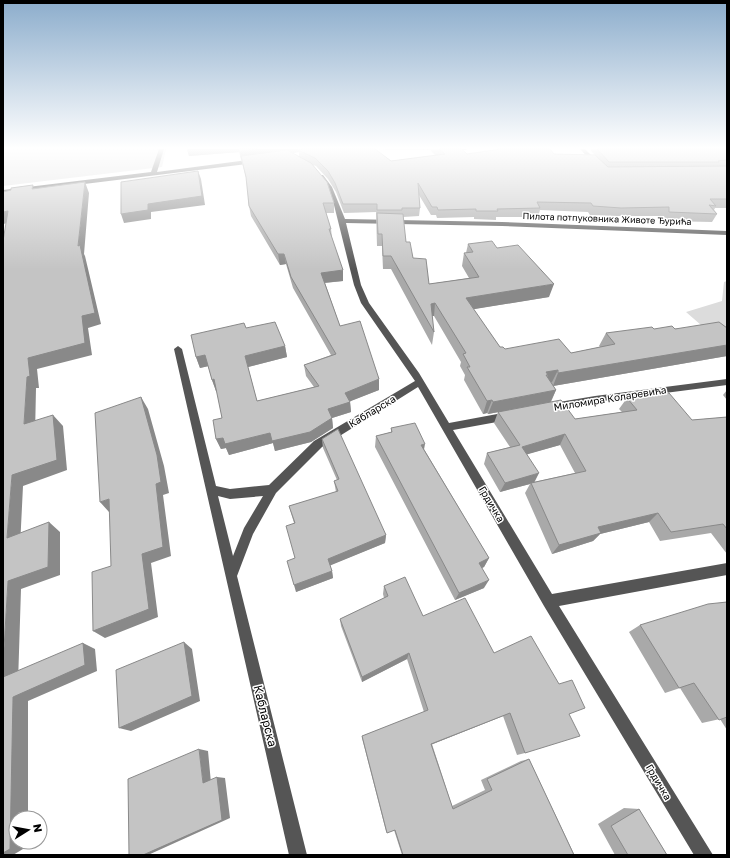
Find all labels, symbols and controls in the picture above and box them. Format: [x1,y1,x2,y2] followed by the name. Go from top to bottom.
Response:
[522,210,692,227] street label: Пилота потпуковника Животе Ђурића
[553,383,667,413] street label: Миломира Коларевића
[346,392,398,430] street label: Кабларска
[477,484,507,524] street label: Грдичка
[251,683,280,748] street label: Кабларска
[644,762,674,802] street label: Грдичка
[8,810,48,850] north arrow
[31,823,45,833] text: N

